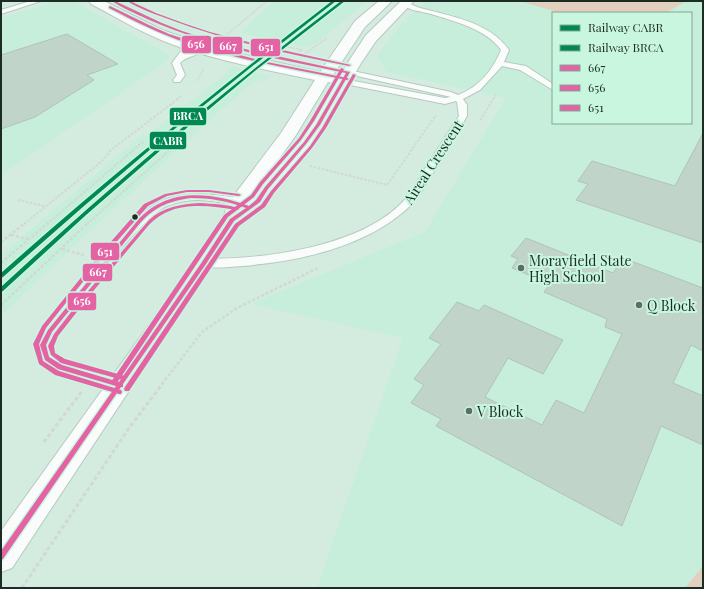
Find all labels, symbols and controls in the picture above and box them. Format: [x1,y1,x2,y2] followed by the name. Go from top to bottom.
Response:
[552,12,692,124] legend
[588,19,663,35] text: Railway CABR
[181,35,212,54] line badge: 656
[187,36,205,51] text: 656
[212,36,243,55] line badge: 667
[219,38,237,53] text: 667
[250,38,281,57] line badge: 651
[258,39,274,54] text: 651
[588,39,664,55] text: Railway BRCA
[588,59,605,75] text: 667
[588,79,605,95] text: 656
[588,99,604,115] text: 651
[169,107,207,126] line badge: BRCA
[173,108,204,123] text: BRCA
[398,115,468,208] street label: Aireal Crescent
[149,131,187,150] line badge: CABR
[153,133,183,148] text: CABR
[130,212,140,222] unlabelled marker
[90,242,120,261] line badge: 651
[97,244,113,259] text: 651
[529,251,631,286] place label: Morayfield State High School
[82,263,113,282] line badge: 667
[516,263,526,273] marker: Morayfield State High School
[89,264,107,279] text: 667
[67,292,97,311] line badge: 656
[73,293,91,308] text: 656
[647,296,696,315] place label: Q Block
[634,300,644,310] marker: Q Block
[476,402,524,421] place label: V Block
[464,406,474,416] marker: V Block

